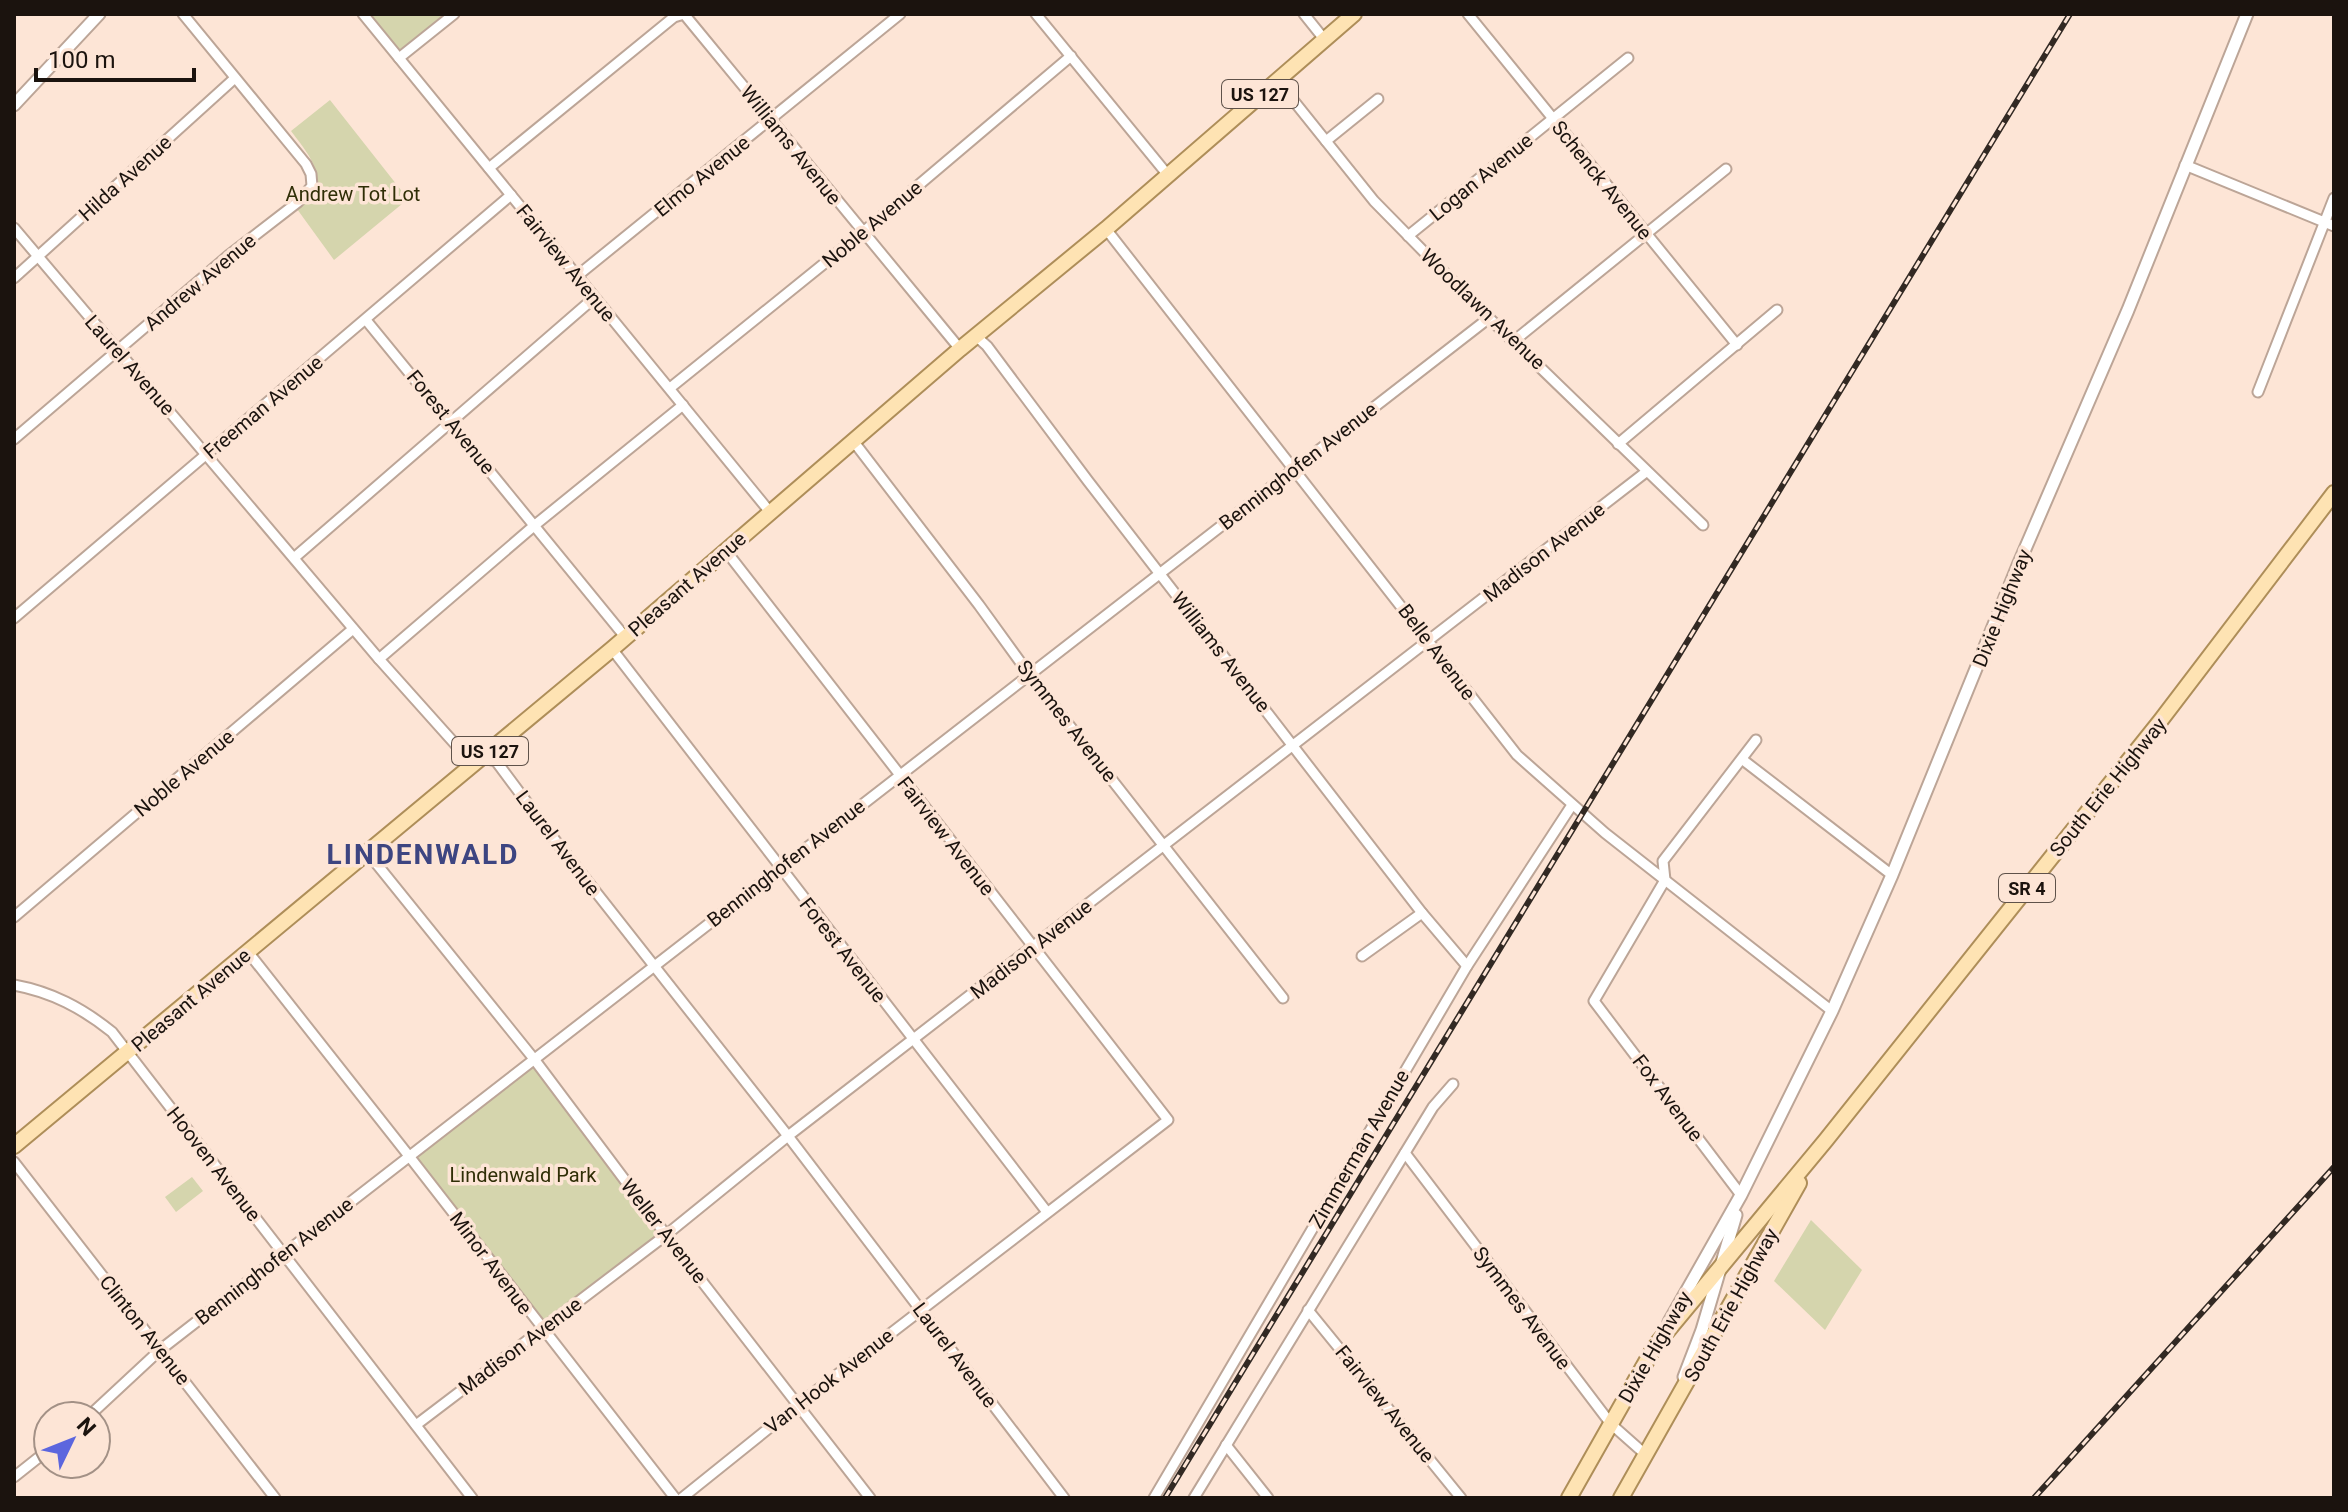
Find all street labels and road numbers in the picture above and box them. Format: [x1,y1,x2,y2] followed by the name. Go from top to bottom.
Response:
[1222,80,1298,108] road number: US 127
[736,81,846,209] street label: Williams Avenue
[1547,116,1657,244] street label: Schenck Avenue
[1425,128,1537,226] street label: Logan Avenue
[74,130,176,226] street label: Hilda Avenue
[650,130,754,222] street label: Elmo Avenue
[817,175,927,273] street label: Noble Avenue
[511,200,621,326] street label: Fairview Avenue
[139,228,261,336] street label: Andrew Avenue
[1416,244,1550,374] street label: Woodlawn Avenue
[80,310,180,420] street label: Laurel Avenue
[198,350,328,464] street label: Freeman Avenue
[402,365,500,479] street label: Forest Avenue
[1214,397,1382,535] street label: Benninghofen Avenue
[1478,497,1610,607] street label: Madison Avenue
[623,526,751,642] street label: Pleasant Avenue
[1967,545,2037,670] street label: Dixie Highway
[1167,587,1275,717] street label: Williams Avenue
[1393,599,1481,705] street label: Belle Avenue
[1012,655,1122,787] street label: Symmes Avenue
[2045,712,2172,861] street label: South Erie Highway
[129,724,239,822] street label: Noble Avenue
[452,737,528,765] road number: US 127
[892,772,1000,900] street label: Fairview Avenue
[511,786,605,900] street label: Laurel Avenue
[702,794,870,932] street label: Benninghofen Avenue
[1999,874,2055,902] road number: SR 4
[795,893,891,1007] street label: Forest Avenue
[965,894,1097,1004] street label: Madison Avenue
[127,943,255,1057] street label: Pleasant Avenue
[1628,1050,1708,1146] street label: Fox Avenue
[1304,1065,1414,1233] street label: Zimmerman Avenue
[162,1102,266,1226] street label: Hooven Avenue
[616,1174,712,1288] street label: Weller Avenue
[190,1192,358,1330] street label: Benninghofen Avenue
[445,1207,537,1319] street label: Minor Avenue
[1679,1224,1783,1386] street label: South Erie Highway
[1468,1242,1576,1374] street label: Symmes Avenue
[95,1270,195,1390] street label: Clinton Avenue
[1613,1286,1697,1407] street label: Dixie Highway
[454,1292,586,1400] street label: Madison Avenue
[908,1298,1002,1412] street label: Laurel Avenue
[760,1323,898,1439] street label: Van Hook Avenue
[1330,1341,1440,1467] street label: Fairview Avenue

